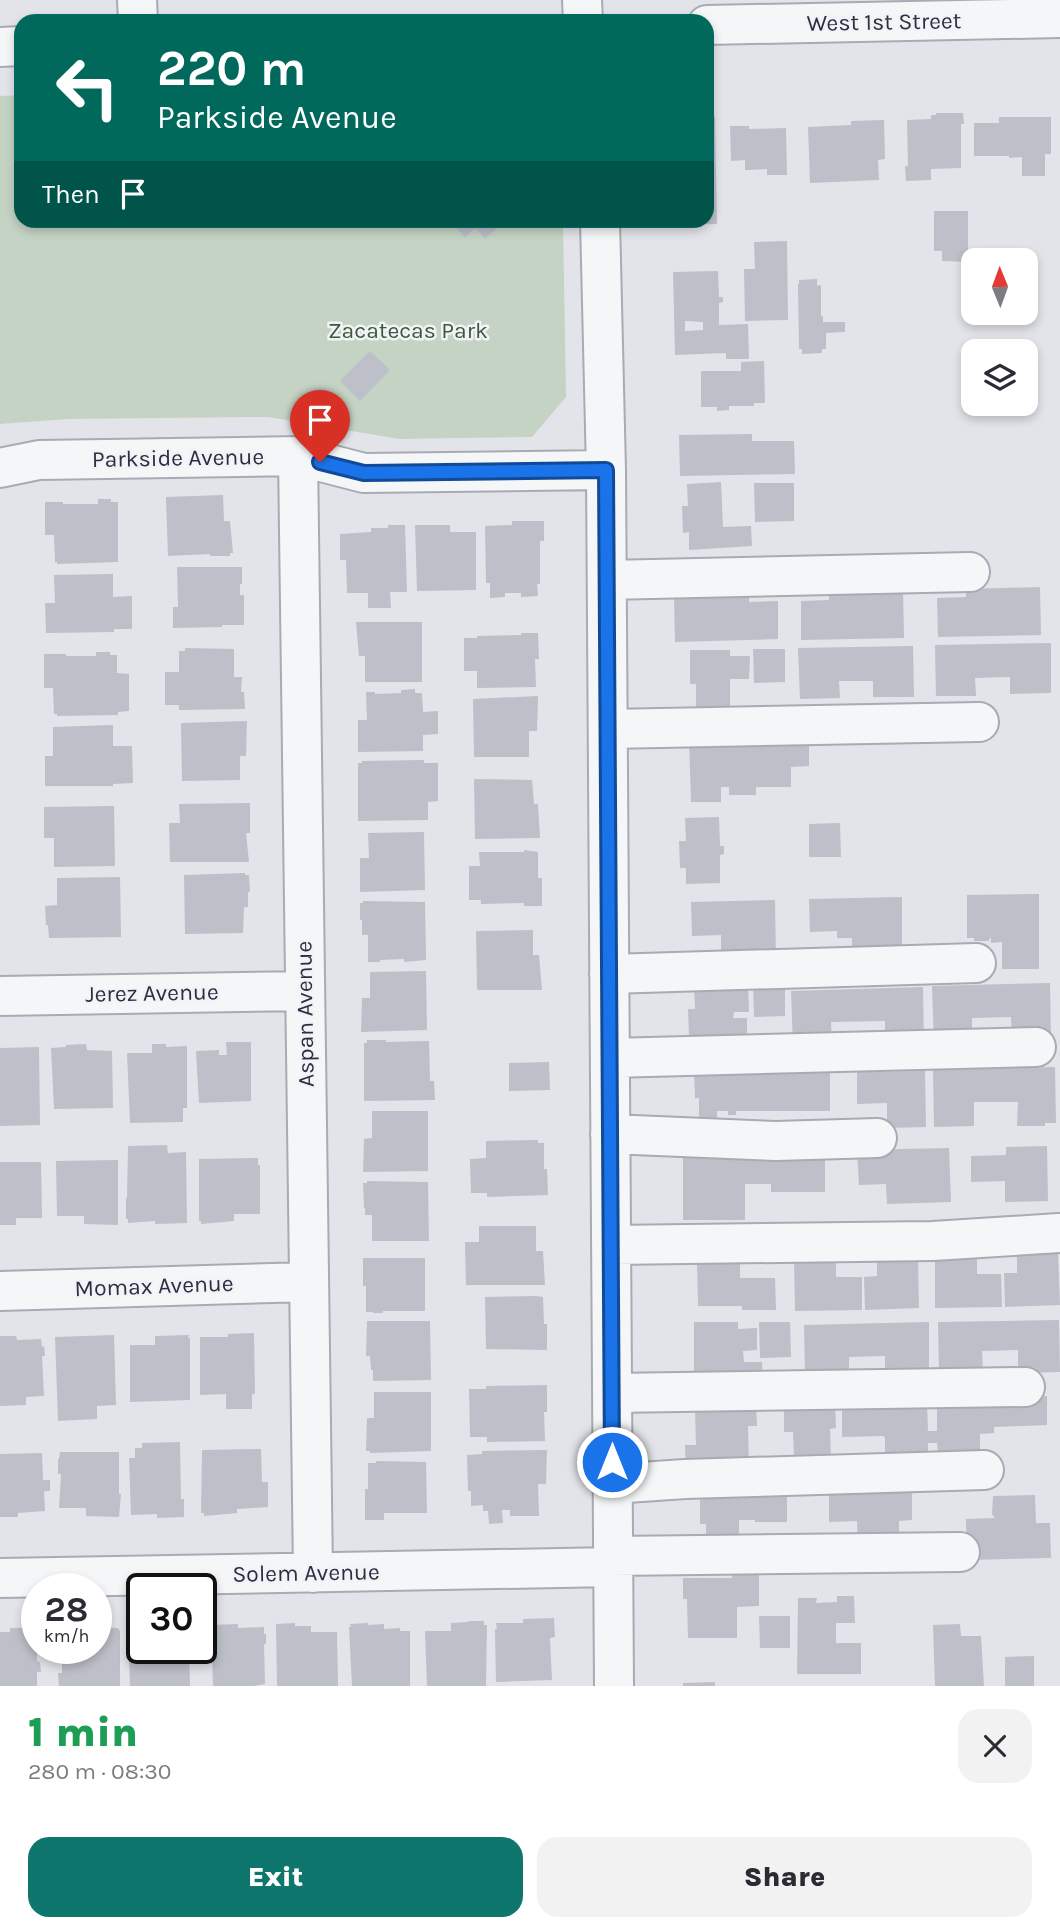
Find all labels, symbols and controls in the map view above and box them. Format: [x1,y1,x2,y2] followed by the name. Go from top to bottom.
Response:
[806,7,962,37] street label: West 1st Street
[157,40,306,97] text: 220 m
[42,42,133,133] icon: left
[157,99,397,136] text: Parkside Avenue
[114,175,152,213] icon: arrive
[42,179,100,210] text: Then
[961,248,1038,326] north arrow
[961,248,1038,416] map controls
[328,317,488,344] park label: Zacatecas Park
[961,339,1038,416] button: layers
[290,390,350,462] pin
[301,401,339,439] icon: arrive
[92,443,264,473] street label: Parkside Avenue
[290,941,320,1087] street label: Aspan Avenue
[85,978,219,1008] street label: Jerez Avenue
[74,1270,234,1302] street label: Momax Avenue
[575,1425,649,1499] position arrow
[232,1558,380,1588] street label: Solem Avenue
[126,1573,217,1664] speed limit sign: 30
[45,1589,88,1630] text: 28
[44,1625,89,1647] text: km/h
[28,1707,138,1757] text: 1 min
[958,1709,1032,1783] button: close
[28,1758,171,1785] text: 280 m · 08:30
[28,1837,523,1917] button: Exit
[537,1837,1032,1917] button: Share

